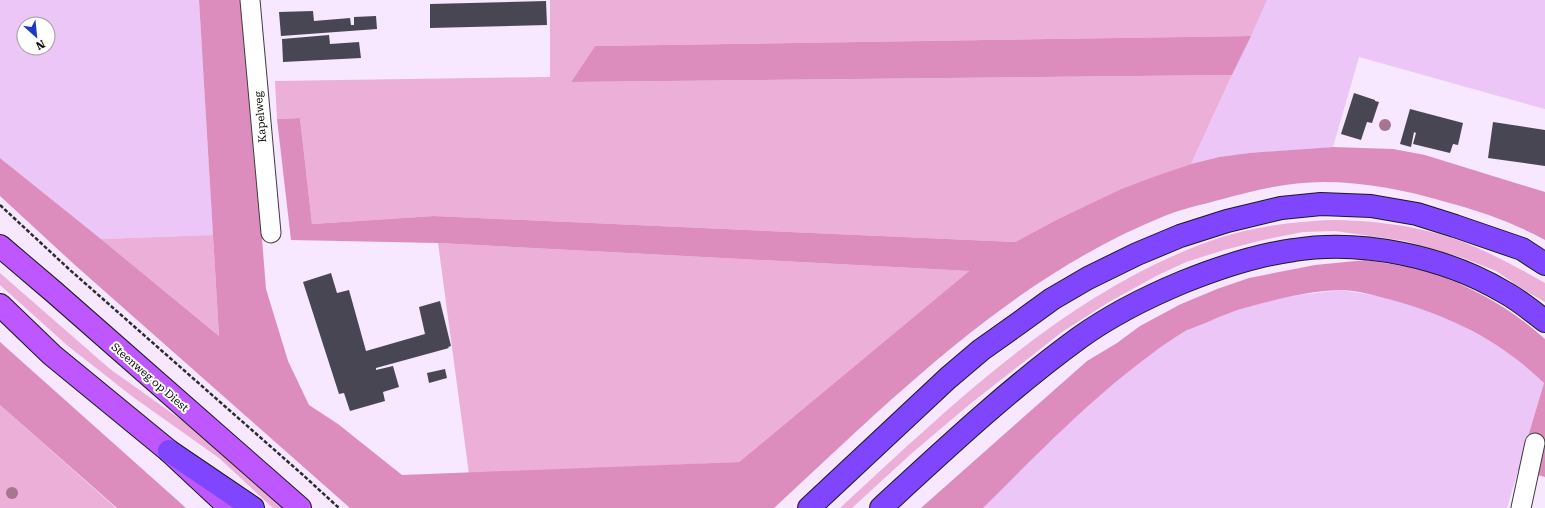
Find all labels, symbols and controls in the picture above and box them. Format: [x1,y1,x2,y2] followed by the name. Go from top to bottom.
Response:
[16,16,56,56] north arrow
[33,37,47,52] text: N
[252,90,269,143] street label: Kapelweg
[108,340,191,414] street label: Steenweg op Diest

